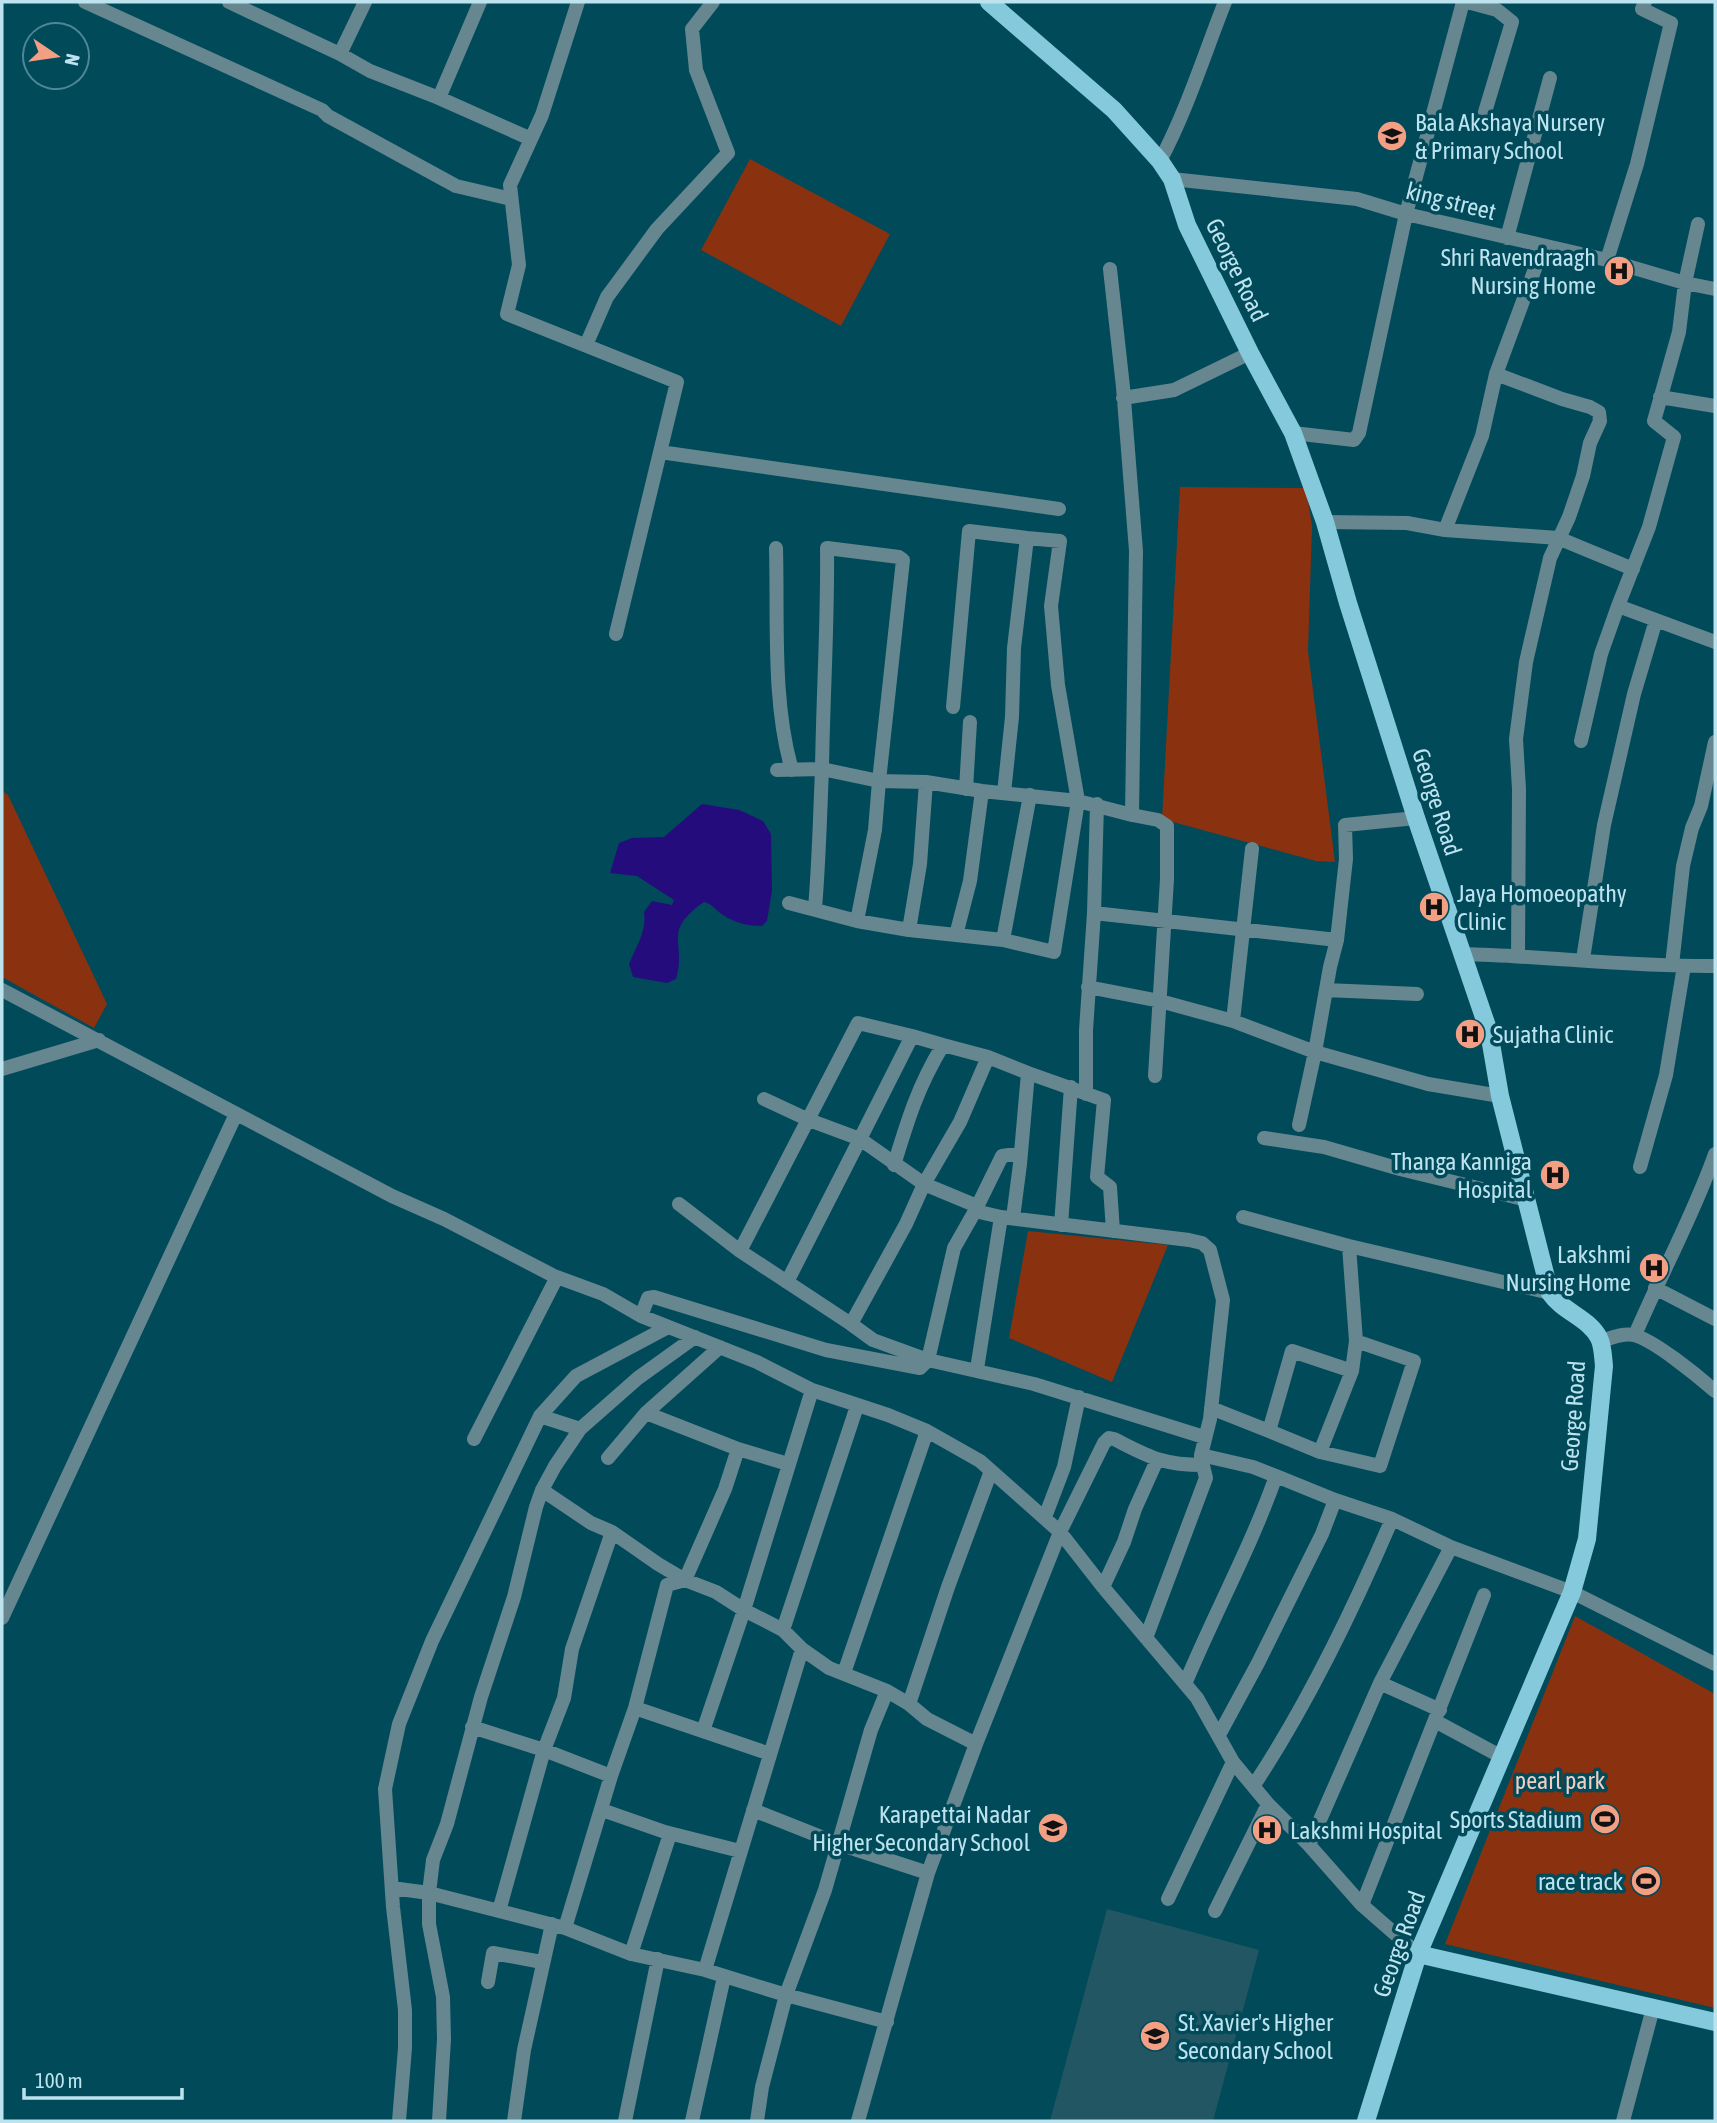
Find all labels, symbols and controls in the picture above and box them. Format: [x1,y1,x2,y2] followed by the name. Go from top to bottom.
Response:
[21,21,91,91] north arrow
[61,52,85,68] text: N
[1415,109,1605,164] place label: Bala Akshaya Nursery & Primary School
[1375,119,1409,153] school or university icon: Bala Akshaya Nursery & Primary School
[1403,177,1499,225] street label: king street
[1201,214,1273,326] street label: George Road
[1441,244,1596,299] place label: Shri Ravendraagh Nursing Home
[1602,254,1636,288] hospital icon: Shri Ravendraagh Nursing Home
[1407,745,1467,859] street label: George Road
[1457,880,1627,935] place label: Jaya Homoeopathy Clinic
[1417,890,1451,924] hospital icon: Jaya Homoeopathy Clinic
[1453,1017,1487,1051] hospital icon: Sujatha Clinic
[1493,1021,1613,1048] place label: Sujatha Clinic
[1391,1148,1533,1203] place label: Thanga Kanniga Hospital
[1538,1158,1572,1192] hospital icon: Thanga Kanniga Hospital
[1506,1241,1631,1296] place label: Lakshmi Nursing Home
[1637,1251,1671,1285] hospital icon: Lakshmi Nursing Home
[1556,1360,1590,1472] street label: George Road
[1515,1767,1606,1794] park label: pearl park
[812,1801,1031,1856] place label: Karapettai Nadar Higher Secondary School
[1588,1802,1622,1836] sports icon: Sports Stadium
[1450,1806,1582,1833] place label: Sports Stadium
[1036,1811,1070,1845] school or university icon: Karapettai Nadar Higher Secondary School
[1250,1813,1284,1847] hospital icon: Lakshmi Hospital
[1290,1817,1443,1844] place label: Lakshmi Hospital
[1629,1864,1663,1898] sports icon: race track
[1538,1868,1623,1895] place label: race track
[1367,1887,1431,2001] street label: George Road
[1178,2009,1334,2064] place label: St. Xavier's Higher Secondary School
[1138,2019,1172,2053] school or university icon: St. Xavier's Higher Secondary School
[24,2056,182,2100] scale bar
[35,2068,83,2092] text: 100 m

